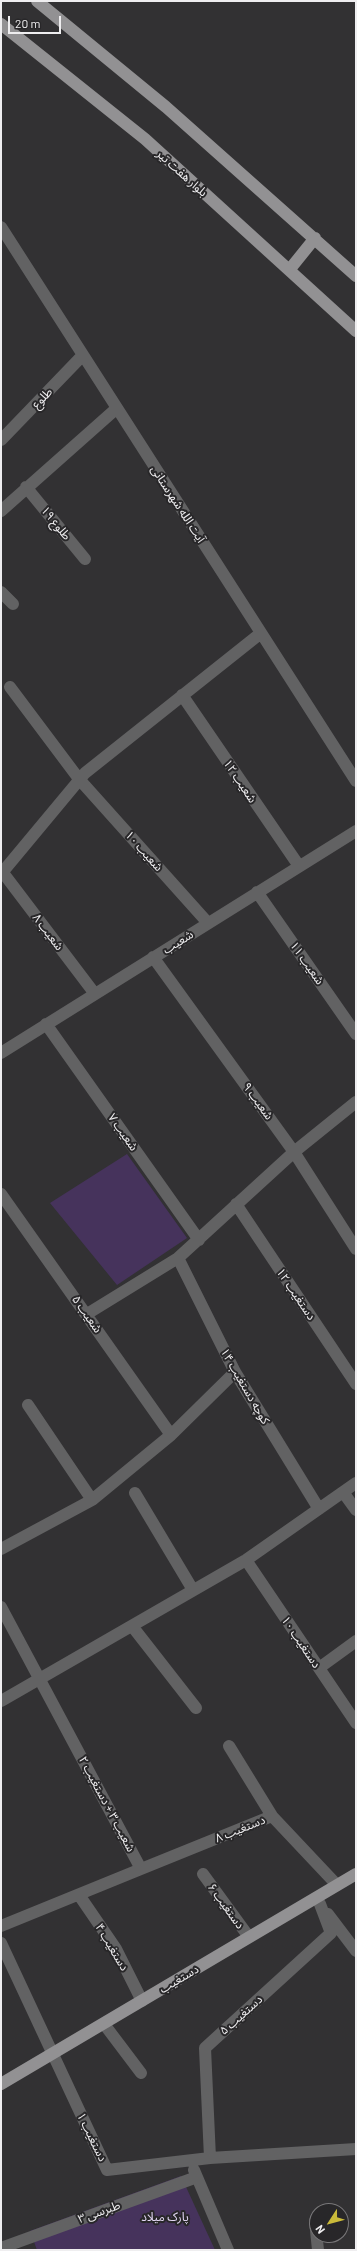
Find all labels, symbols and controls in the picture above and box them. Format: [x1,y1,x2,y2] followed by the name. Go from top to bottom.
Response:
[10,8,63,34] scale bar
[15,16,41,30] text: 20 m
[154,146,210,200] street label: بلوار هفت تیر
[29,385,55,411] street label: طلوع
[148,463,208,545] street label: آیت الله شهرستانی
[38,503,74,543] street label: طلوع ۱۹
[220,757,260,805] street label: شعیب ۱۲
[122,828,166,874] street label: شعیب ۱۰
[29,911,67,953] street label: شعیب ۸
[160,927,196,957] street label: شعیب
[287,939,327,987] street label: شعیب ۱۱
[240,1080,276,1122] street label: شعیب ۹
[105,1110,141,1154] street label: شعیب ۷
[273,1265,319,1323] street label: دستغیب ۱۲
[69,1292,105,1336] street label: شعیب ۵
[217,1345,273,1427] street label: کوچه دستغیب ۱۴
[278,1613,324,1671] street label: دستغیب ۱۰
[76,1754,138,1854] street label: شعیب ۳ + دستغیب ۲
[213,1812,267,1846] street label: دستغیب ۸
[205,1880,247,1932] street label: دستغیب ۶
[92,1921,132,1973] street label: دستغیب ۴
[157,1962,201,1996] street label: دستغیب
[217,1992,265,2038] street label: دستغیب ۵
[74,2110,110,2164] street label: دستغیب ۱
[76,2198,122,2226] street label: طبرسی ۳
[309,2203,349,2243] north arrow
[141,2210,189,2224] park label: پارک میلاد
[312,2223,327,2237] text: N

